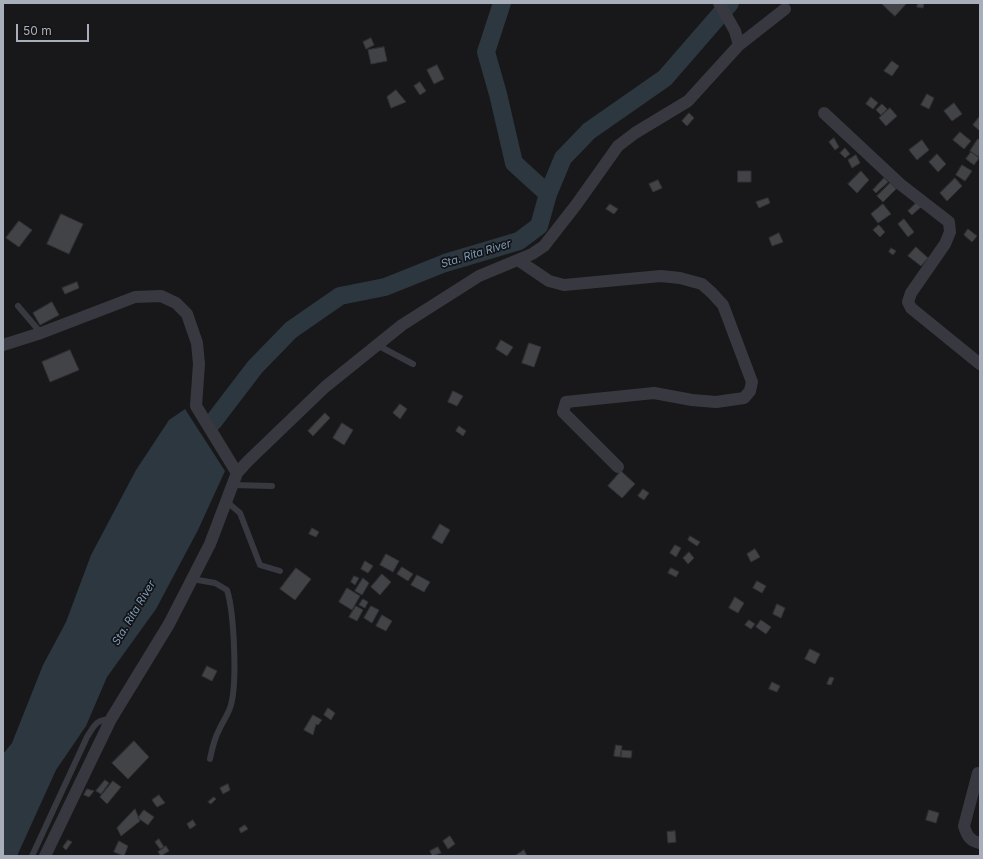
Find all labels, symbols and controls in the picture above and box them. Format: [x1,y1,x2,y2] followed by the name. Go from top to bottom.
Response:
[18,16,91,42] scale bar
[23,23,52,38] text: 50 m
[439,237,513,271] water label: Sta. Rita River
[110,578,158,648] water label: Sta. Rita River

